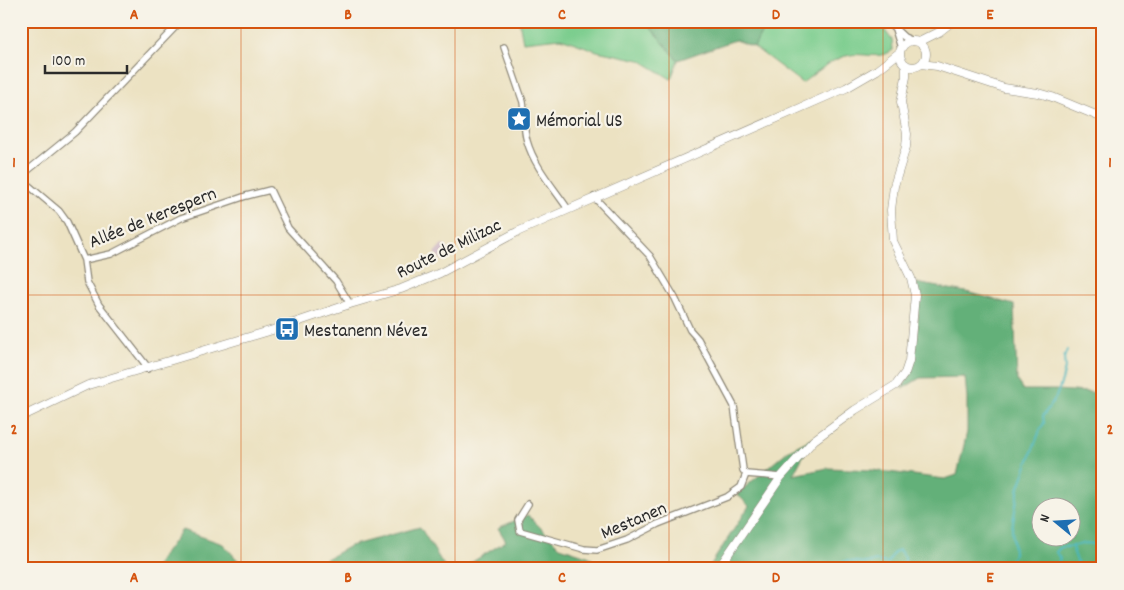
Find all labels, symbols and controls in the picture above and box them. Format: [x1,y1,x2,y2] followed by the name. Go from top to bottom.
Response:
[130,4,139,27] text: A
[344,4,352,27] text: B
[558,4,566,27] text: C
[772,4,781,27] text: D
[986,4,994,27] text: E
[45,42,128,74] scale bar
[52,51,85,73] text: 100 m
[506,106,532,132] place icon: Mémorial US
[536,109,623,136] place label: Mémorial US
[12,152,16,175] text: 1
[1108,152,1112,175] text: 1
[85,181,221,257] street label: Allée de Kerespern
[393,213,507,287] street label: Route de Milizac
[274,316,300,342] bus stop icon: Mestanenn Névez
[304,319,428,346] place label: Mestanenn Névez
[11,419,18,442] text: 2
[1107,419,1114,442] text: 2
[597,496,672,548] street label: Mestanen
[1032,498,1082,548] north arrow
[1035,512,1056,525] text: N
[130,567,139,590] text: A
[344,567,352,590] text: B
[558,567,566,590] text: C
[772,567,781,590] text: D
[986,567,994,590] text: E

